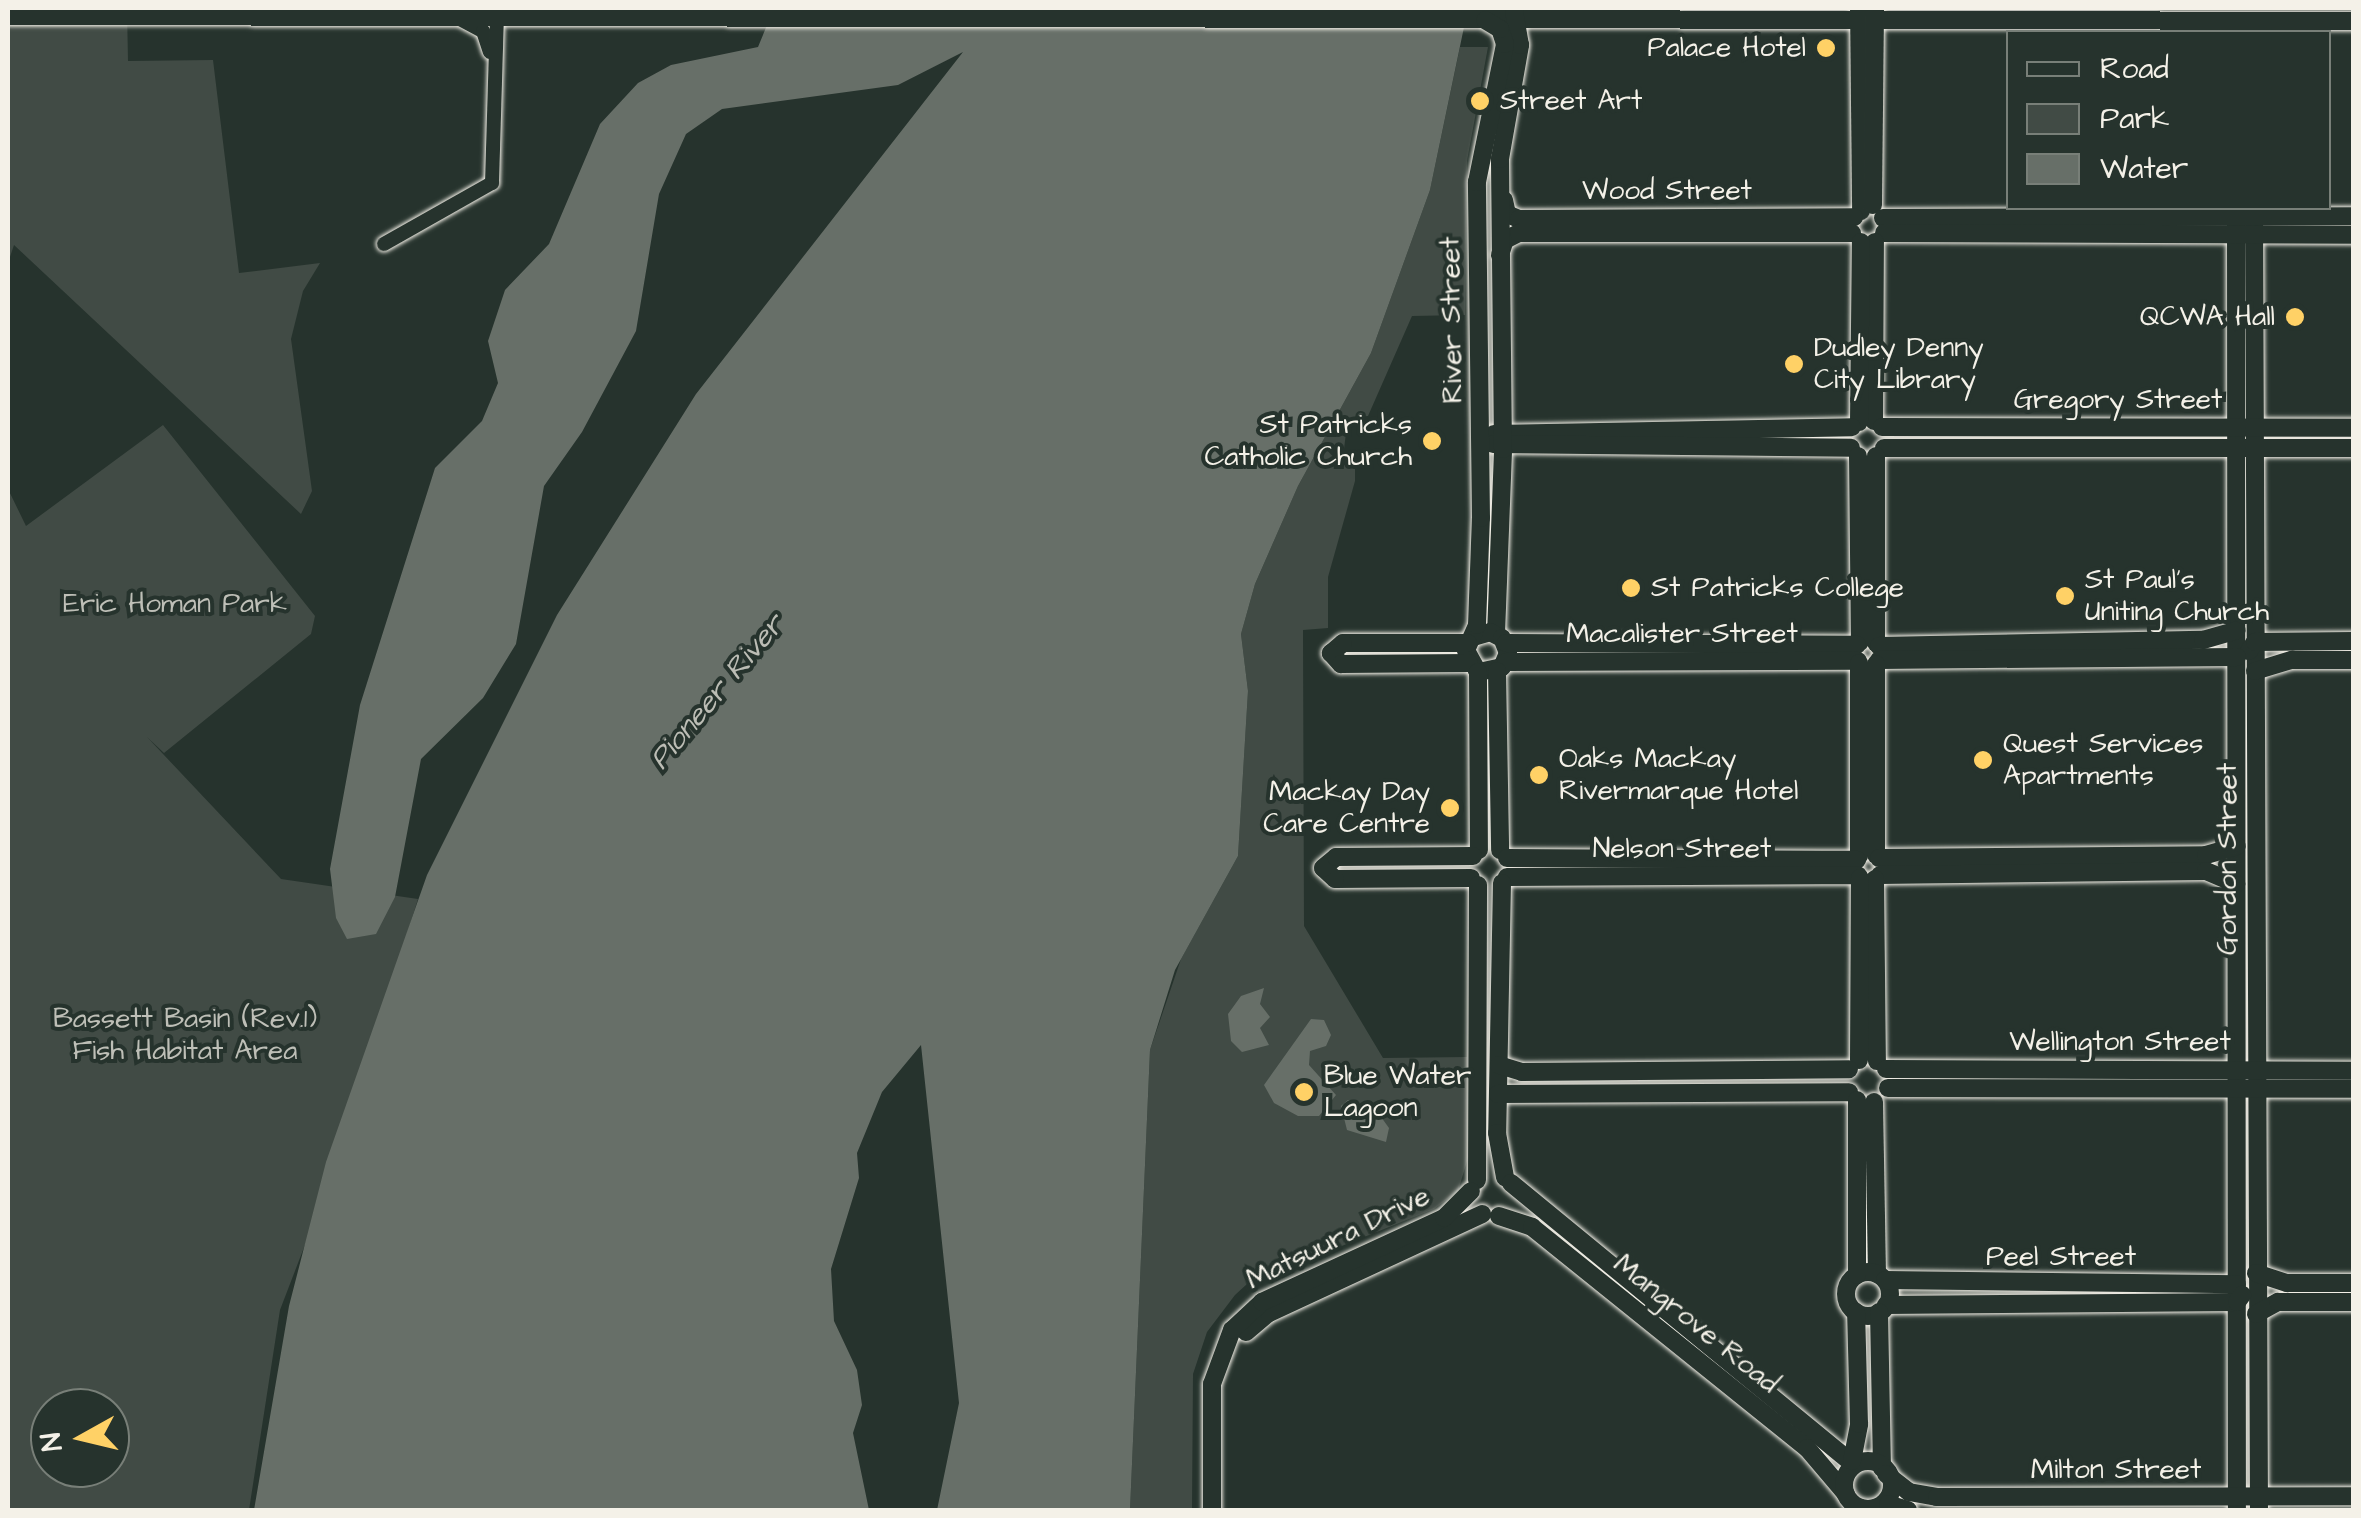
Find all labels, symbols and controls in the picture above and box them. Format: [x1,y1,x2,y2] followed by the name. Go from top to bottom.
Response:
[2006,30,2331,210] legend
[1648,31,1806,65] place label: Palace Hotel
[1815,37,1837,59] marker: Palace Hotel
[2100,48,2169,90] text: Road
[1500,84,1642,118] place label: Street Art
[1469,90,1491,112] marker: Street Art
[2100,98,2169,140] text: Park
[2100,148,2188,190] text: Water
[1582,174,1752,208] street label: Wood Street
[1434,236,1470,404] street label: River Street
[2140,300,2275,334] place label: QCWA Hall
[2284,306,2306,328] marker: QCWA Hall
[1814,331,1984,397] place label: Dudley Denny City Library
[1783,353,1805,375] marker: Dudley Denny City Library
[2014,383,2222,417] street label: Gregory Street
[1204,408,1412,474] place label: St Patricks Catholic Church
[1421,430,1443,452] marker: St Patricks Catholic Church
[2085,563,2269,629] place label: St Paul's Uniting Church
[1651,571,1904,605] place label: St Patricks College
[1620,577,1642,599] marker: St Patricks College
[2054,585,2076,607] marker: St Paul's Uniting Church
[63,587,287,621] park label: Eric Homan Park
[642,607,792,777] water label: Pioneer River
[1566,617,1798,651] street label: Macalister Street
[2003,727,2203,793] place label: Quest Services Apartments
[1559,742,1798,808] place label: Oaks Mackay Rivermarque Hotel
[1972,749,1994,771] marker: Quest Services Apartments
[2211,763,2245,955] street label: Gordon Street
[1528,764,1550,786] marker: Oaks Mackay Rivermarque Hotel
[1263,775,1430,841] place label: Mackay Day Care Centre
[1439,797,1461,819] marker: Mackay Day Care Centre
[1593,832,1771,866] street label: Nelson Street
[53,1002,317,1068] park label: Bassett Basin (Rev.1) Fish Habitat Area
[2009,1025,2231,1059] street label: Wellington Street
[1324,1059,1471,1125] place label: Blue Water Lagoon
[1293,1081,1315,1103] marker: Blue Water Lagoon
[1241,1179,1435,1297] street label: Matsuura Drive
[1986,1240,2136,1274] street label: Peel Street
[1607,1247,1785,1401] street label: Mangrove Road
[30,1388,130,1488] north arrow
[31,1431,72,1453] text: N
[2031,1453,2201,1487] street label: Milton Street

